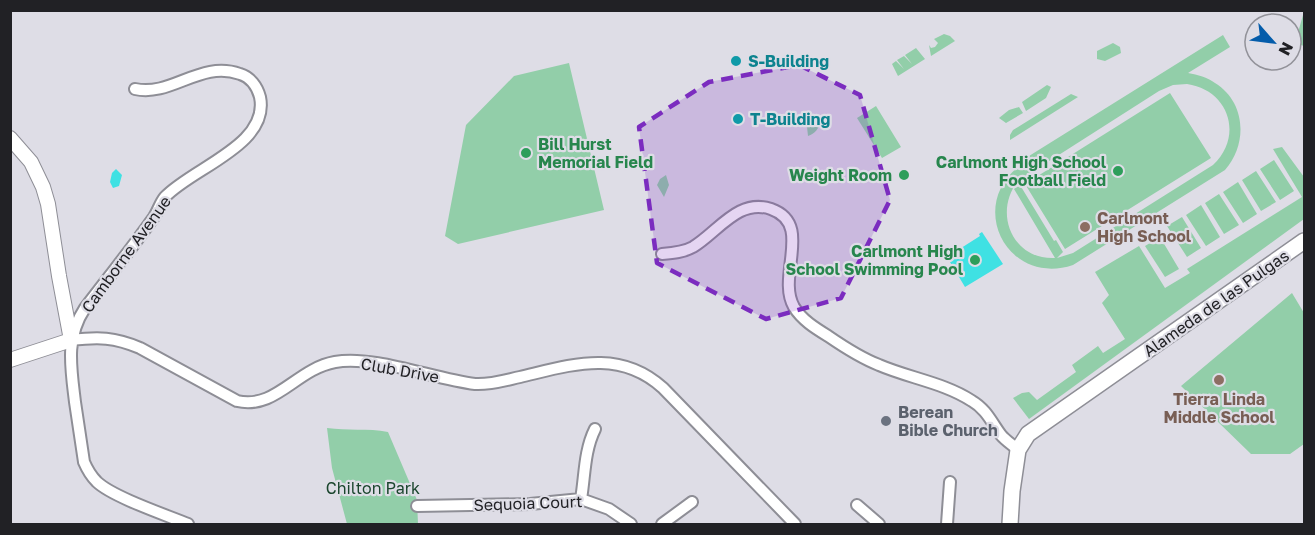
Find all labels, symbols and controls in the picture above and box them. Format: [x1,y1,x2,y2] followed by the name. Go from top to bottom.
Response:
[1243,12,1303,72] north arrow
[1275,39,1298,59] text: N
[748,51,829,71] place label: S-Building
[729,54,743,68] marker: S-Building
[750,109,830,129] place label: T-Building
[731,112,745,126] marker: T-Building
[538,134,653,172] place label: Bill Hurst Memorial Field
[519,146,533,160] marker: Bill Hurst Memorial Field
[936,152,1107,190] place label: Carlmont High School Football Field
[1111,164,1125,178] marker: Carlmont High School Football Field
[789,165,892,185] place label: Weight Room
[897,168,911,182] marker: Weight Room
[77,192,175,316] street label: Camborne Avenue
[1097,208,1192,246] place label: Carlmont High School
[1078,220,1092,234] marker: Carlmont High School
[786,241,964,279] place label: Carlmont High School Swimming Pool
[1139,245,1293,361] street label: Alameda de las Pulgas
[968,253,982,267] marker: Carlmont High School Swimming Pool
[359,353,441,387] street label: Club Drive
[1212,373,1226,387] marker: Tierra Linda Middle School
[1163,389,1275,427] place label: Tierra Linda Middle School
[898,402,998,440] place label: Berean Bible Church
[879,414,893,428] marker: Berean Bible Church
[326,478,420,498] park label: Chilton Park
[473,491,583,515] street label: Sequoia Court

